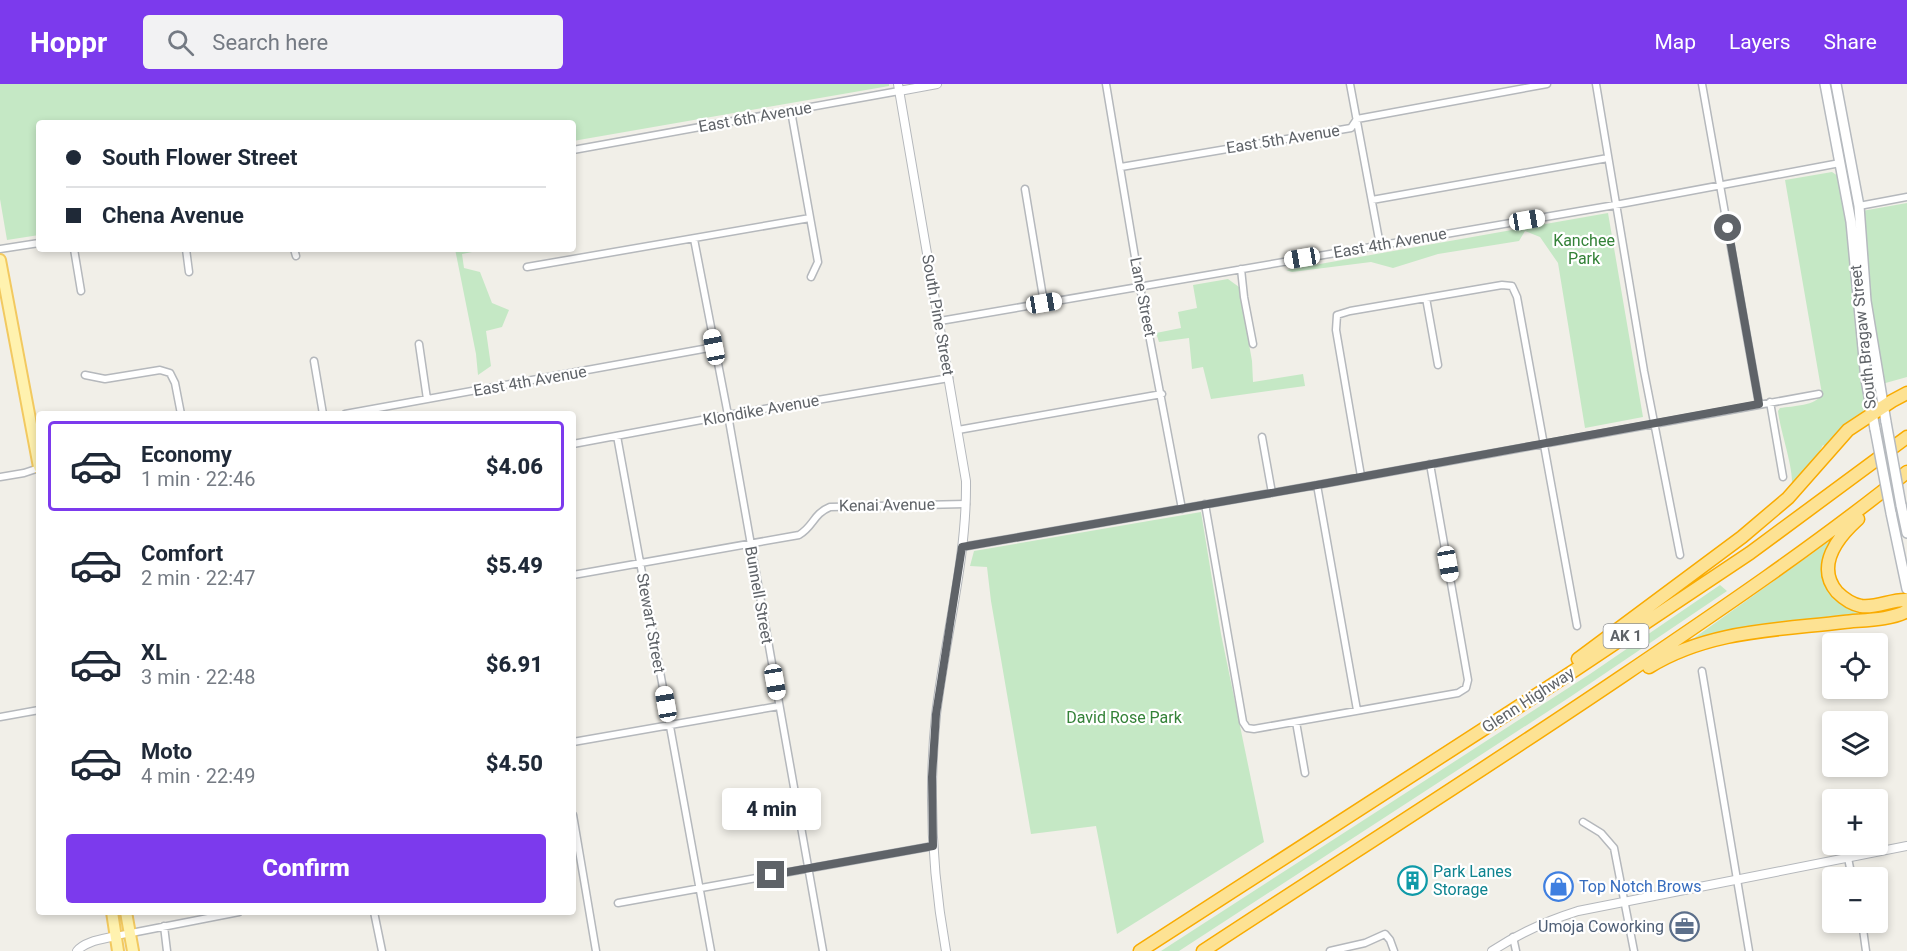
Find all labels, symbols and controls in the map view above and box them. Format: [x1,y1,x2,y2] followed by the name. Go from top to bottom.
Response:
[143,15,563,69] search box
[30,26,107,59] text: Hoppr
[164,26,197,59] icon: search
[212,30,328,55] text: Search here
[1654,30,1696,54] text: Map
[1729,30,1790,54] text: Layers
[1823,30,1877,54] text: Share
[697,98,813,136] street label: East 6th Avenue
[1225,121,1341,157] street label: East 5th Avenue
[102,145,297,170] text: South Flower Street
[102,203,244,228] text: Chena Avenue
[1508,208,1546,232] car
[1714,214,1741,241] route start
[1332,224,1448,262] street label: East 4th Avenue
[1553,231,1615,268] park label: Kanchee Park
[1283,246,1321,270] car
[918,253,958,377] street label: South Pine Street
[1126,256,1160,338] street label: Lane Street
[1846,264,1880,410] street label: South Bragaw Street
[1025,291,1063,315] car
[702,328,726,366] car
[472,362,588,400] street label: East 4th Avenue
[701,390,821,430] street label: Klondike Avenue
[69,439,123,493] icon: car
[141,442,232,467] text: Economy
[486,454,543,479] text: $4.06
[141,467,256,491] text: 1 min · 22:46
[839,495,935,515] street label: Kenai Avenue
[69,538,123,592] icon: car
[141,541,223,566] text: Comfort
[741,545,777,645] street label: Bunnell Street
[1436,545,1460,583] car
[486,553,543,578] text: $5.49
[141,566,256,590] text: 2 min · 22:47
[633,572,669,674] street label: Stewart Street
[1604,624,1648,648] road number: AK 1
[1822,633,1888,933] map controls
[1822,633,1888,699] button: locate
[69,637,123,691] icon: car
[141,640,167,665] text: XL
[486,652,543,677] text: $6.91
[763,663,787,701] car
[1478,663,1578,737] street label: Glenn Highway
[141,665,256,689] text: 3 min · 22:48
[654,685,678,723] car
[1066,708,1183,727] park label: David Rose Park
[1822,711,1888,777] button: layers
[69,736,123,790] icon: car
[141,739,192,764] text: Moto
[486,751,543,776] text: $4.50
[141,764,256,788] text: 4 min · 22:49
[722,788,820,830] callout: 4 min
[1822,789,1888,855] button: +
[746,797,797,821] text: 4 min
[66,834,546,903] button: Confirm
[757,861,784,888] route end
[1433,862,1512,899] place label: Park Lanes Storage
[1396,864,1428,896] building icon: Park Lanes Storage
[1822,867,1888,933] button: −
[1542,870,1574,902] shop icon: Top Notch Brows
[1579,877,1701,896] place label: Top Notch Brows
[1669,910,1701,942] office icon: Umoja Coworking
[1538,917,1664,936] place label: Umoja Coworking

